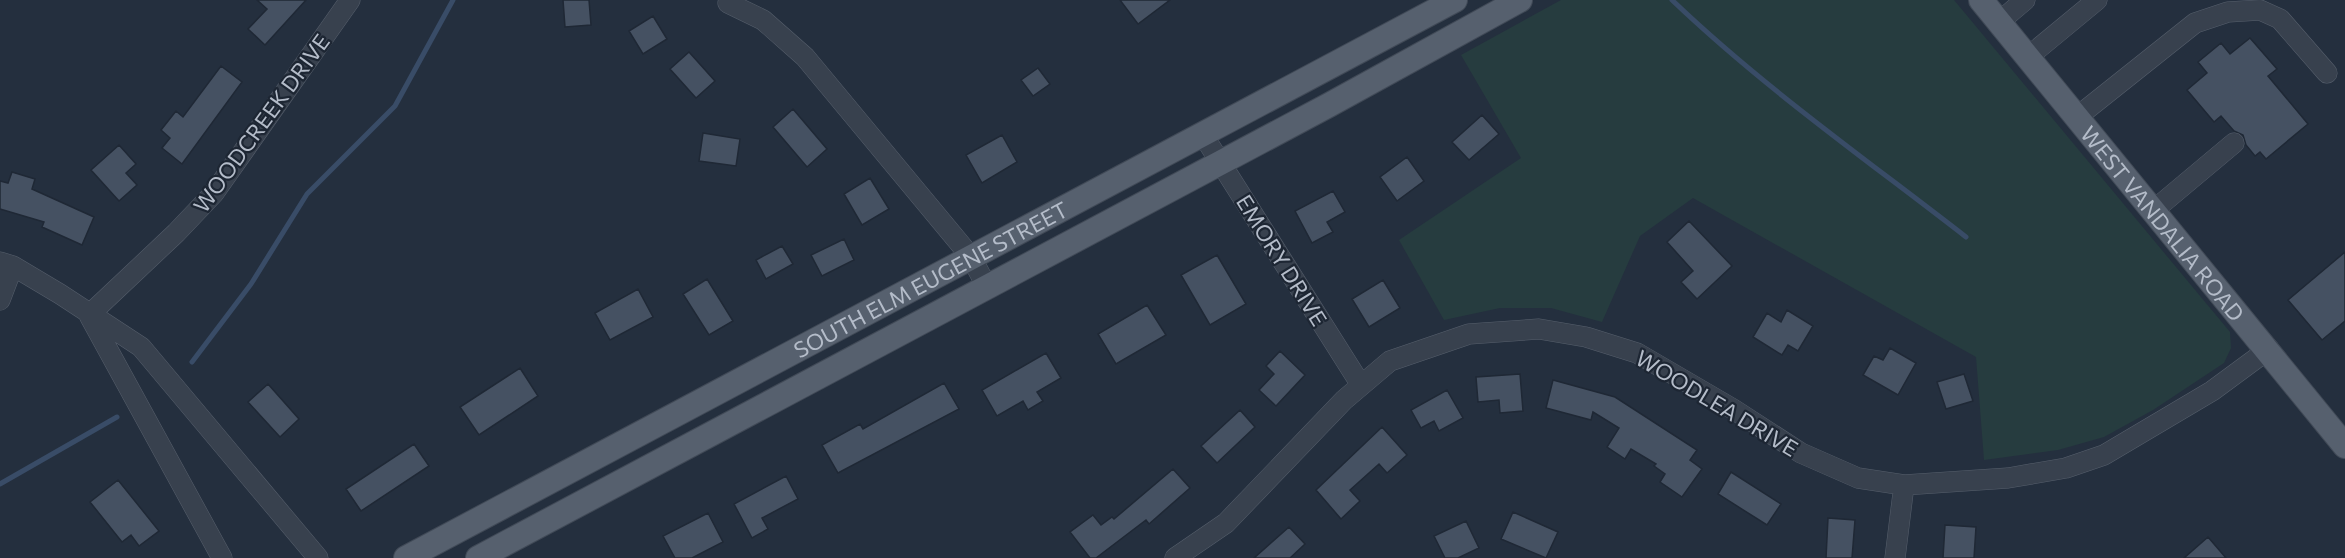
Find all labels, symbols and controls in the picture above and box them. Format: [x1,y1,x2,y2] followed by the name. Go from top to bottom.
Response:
[187,28,335,218] street label: WOODCREEK DRIVE
[2076,120,2251,326] street label: WEST VANDALIA ROAD
[1231,189,1333,331] street label: EMORY DRIVE
[789,195,1072,363] street label: SOUTH ELM EUGENE STREET
[1631,344,1803,462] street label: WOODLEA DRIVE

